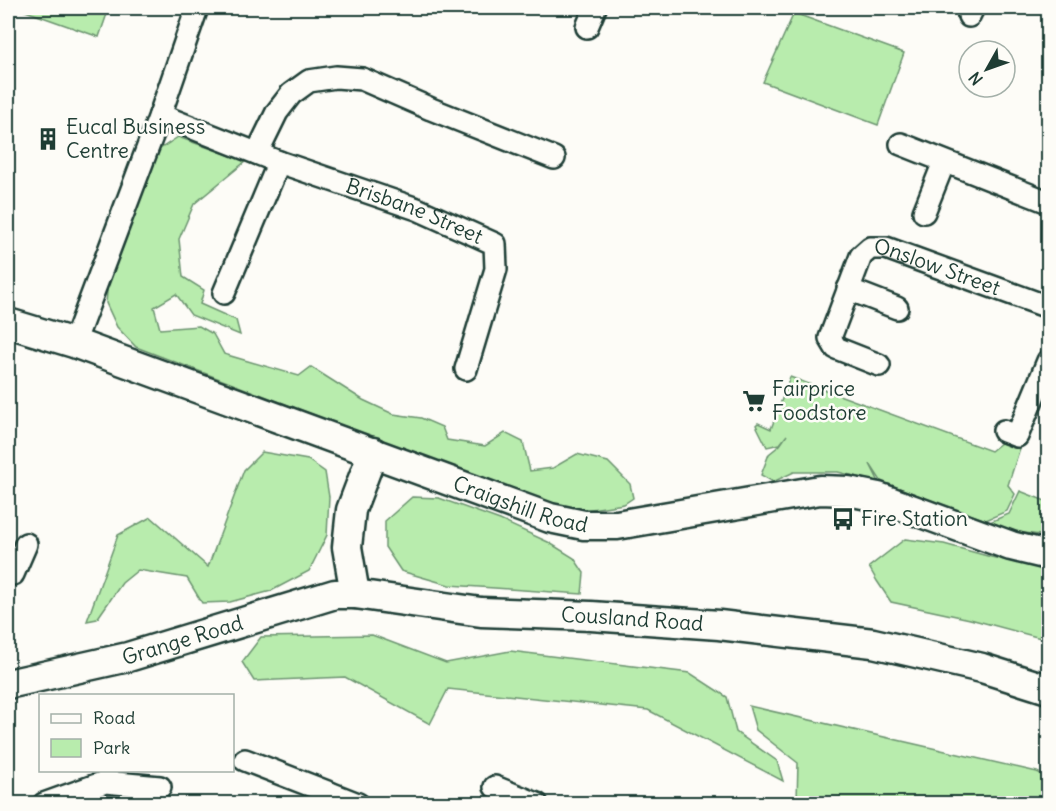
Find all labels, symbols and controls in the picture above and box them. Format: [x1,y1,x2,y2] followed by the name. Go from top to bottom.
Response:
[957,39,1017,99] north arrow
[964,68,987,89] text: N
[66,113,205,164] place label: Eucal Business Centre
[35,126,61,152] building icon: Eucal Business Centre
[343,172,487,250] street label: Brisbane Street
[874,234,1004,301] street label: Onslow Street
[772,375,867,426] place label: Fairprice Foodstore
[741,388,767,414] supermarket icon: Fairprice Foodstore
[449,470,590,538] street label: Craigshill Road
[861,505,968,532] place label: Fire Station
[830,506,856,532] bus stop icon: Fire Station
[560,601,704,637] street label: Cousland Road
[119,609,246,671] street label: Grange Road
[39,694,234,772] legend
[93,706,136,729] text: Road
[93,736,130,759] text: Park

